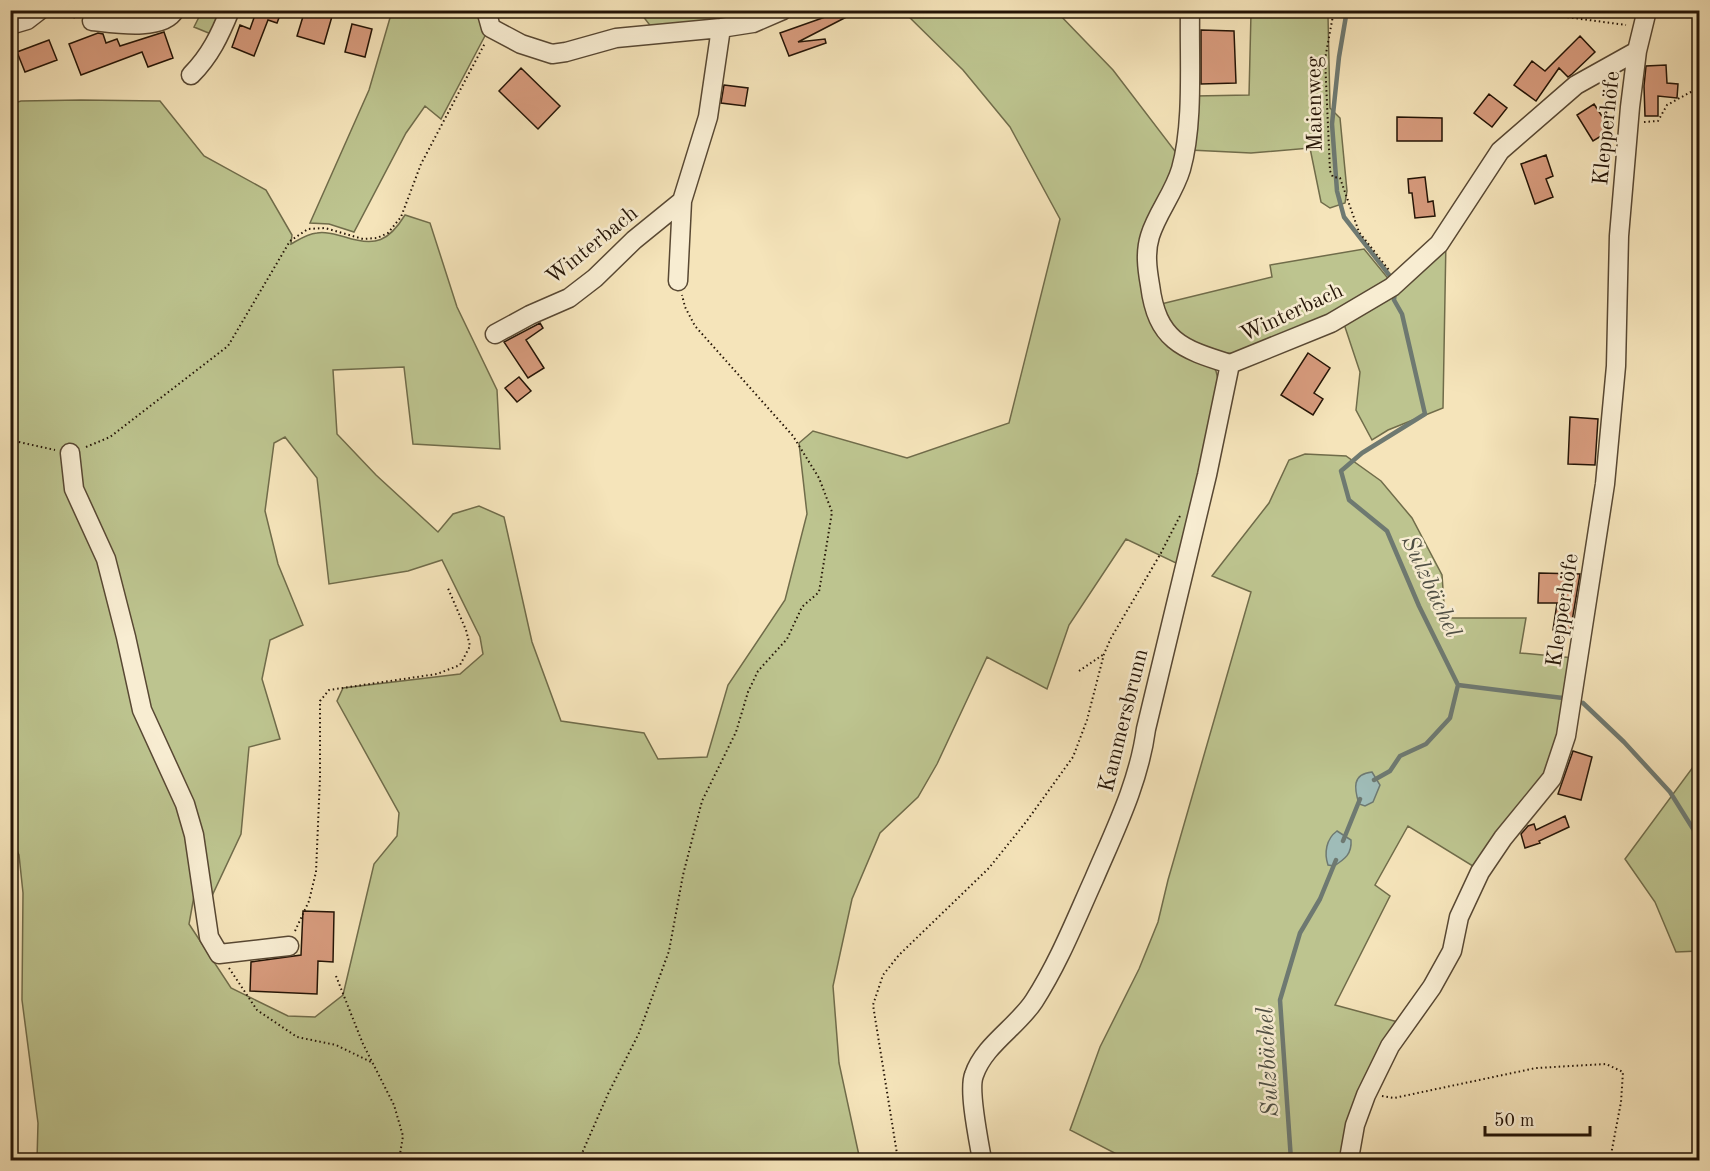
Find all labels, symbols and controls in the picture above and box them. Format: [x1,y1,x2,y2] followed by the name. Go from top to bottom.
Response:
[1303,56,1327,152] street label: Maienweg
[1590,70,1624,186] street label: Klepperhöfe
[542,202,642,289] street label: Winterbach
[1237,279,1347,346] street label: Winterbach
[1396,532,1464,642] water label: Sulzbächel
[1543,552,1583,669] street label: Klepperhöfe
[1095,646,1152,794] street label: Kammersbrunn
[1254,1006,1284,1117] water label: Sulzbächel
[1485,1099,1590,1137] scale bar
[1494,1112,1534,1130] text: 50 m

